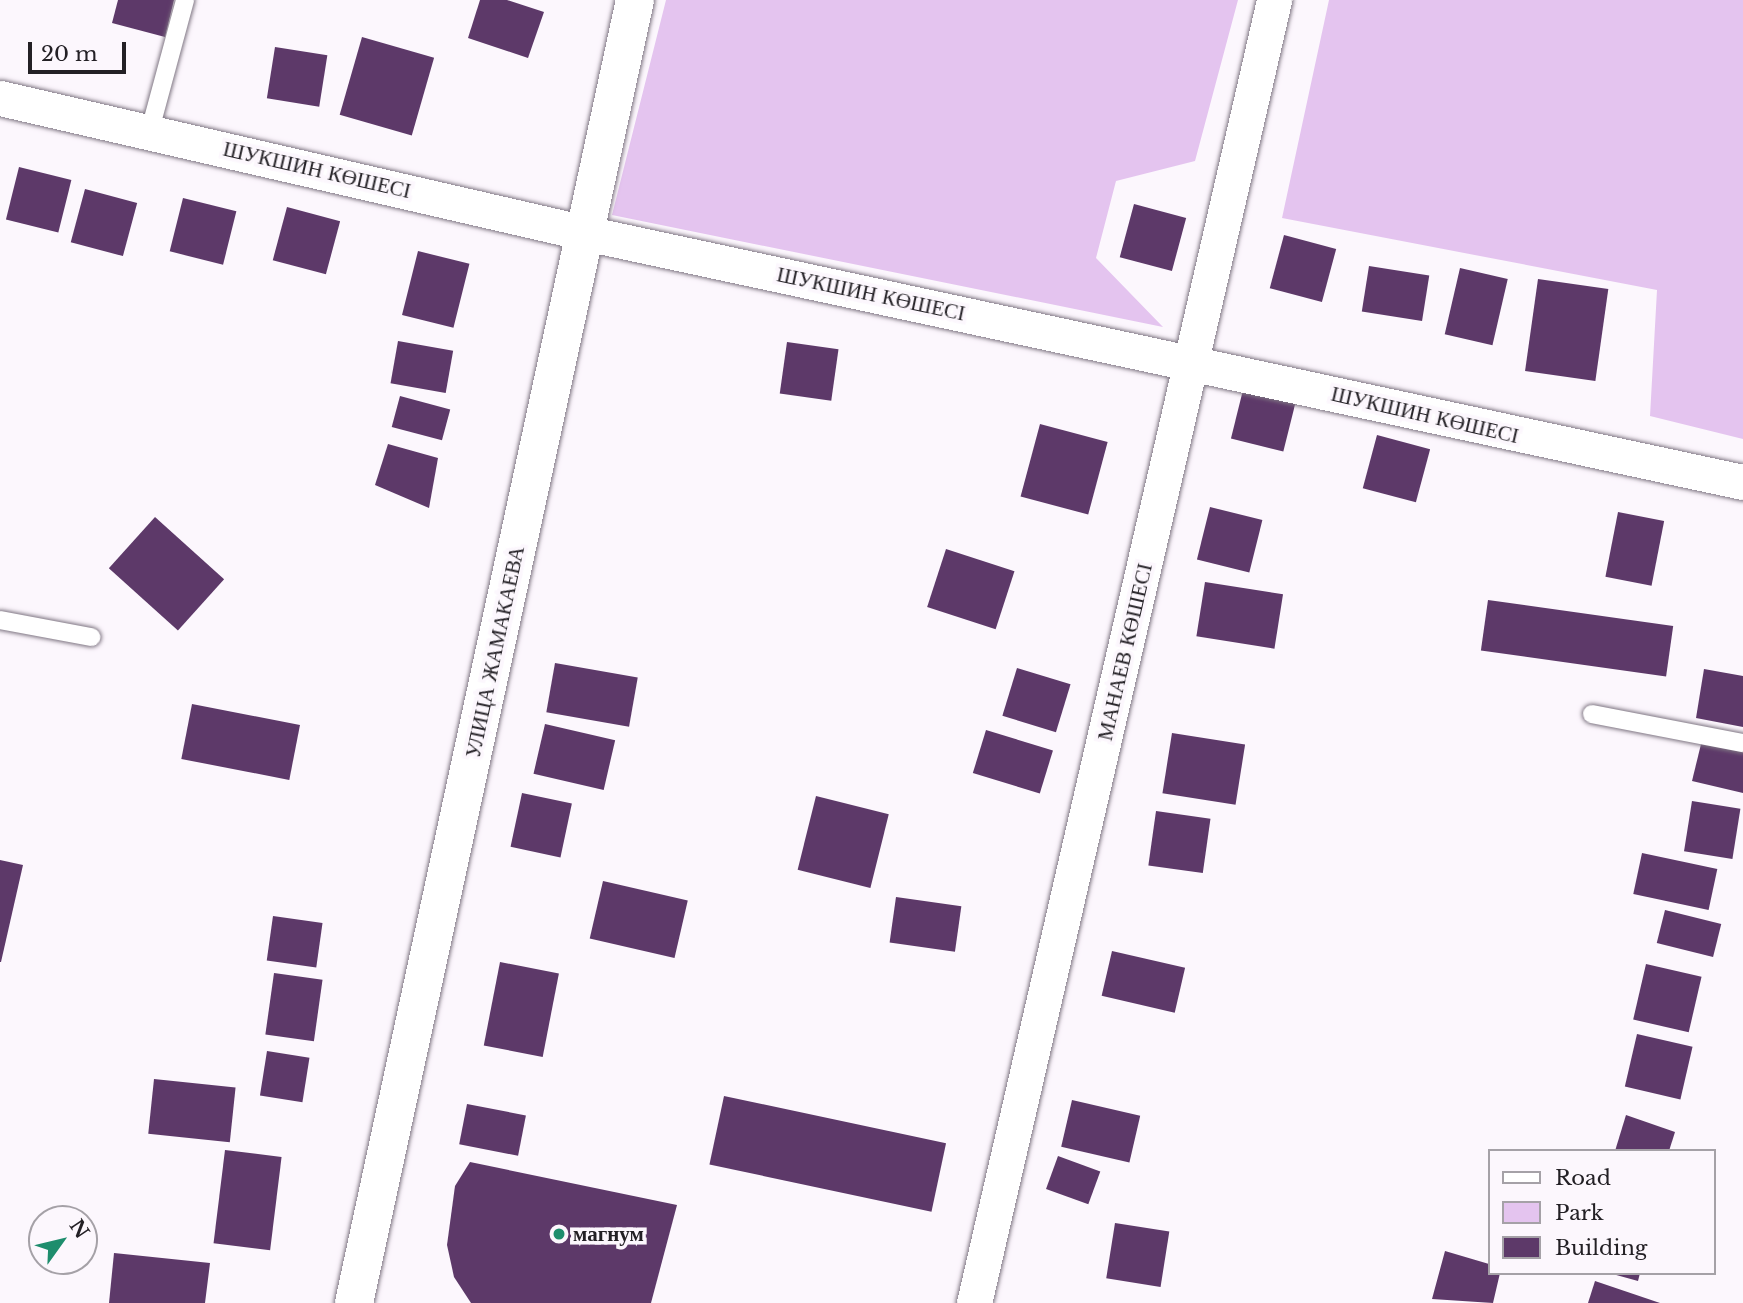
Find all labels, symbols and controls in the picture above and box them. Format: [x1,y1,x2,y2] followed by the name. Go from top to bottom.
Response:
[32,28,130,72] scale bar
[41,41,98,67] text: 20 m
[221,136,413,204] street label: ШУКШИН КӨШЕСІ
[775,262,967,326] street label: ШУКШИН КӨШЕСІ
[1329,381,1521,449] street label: ШУКШИН КӨШЕСІ
[460,544,530,760] street label: УЛИЦА ЖАМАКАЕВА
[1092,561,1158,743] street label: МАНАЕВ КӨШЕСІ
[1488,1149,1715,1275] legend
[1555,1165,1611,1191] text: Road
[1555,1200,1604,1226] text: Park
[28,1205,98,1275] north arrow
[65,1215,94,1243] text: N
[573,1221,644,1247] place label: магнум
[551,1226,567,1242] marker: магнум
[1555,1235,1647,1261] text: Building

